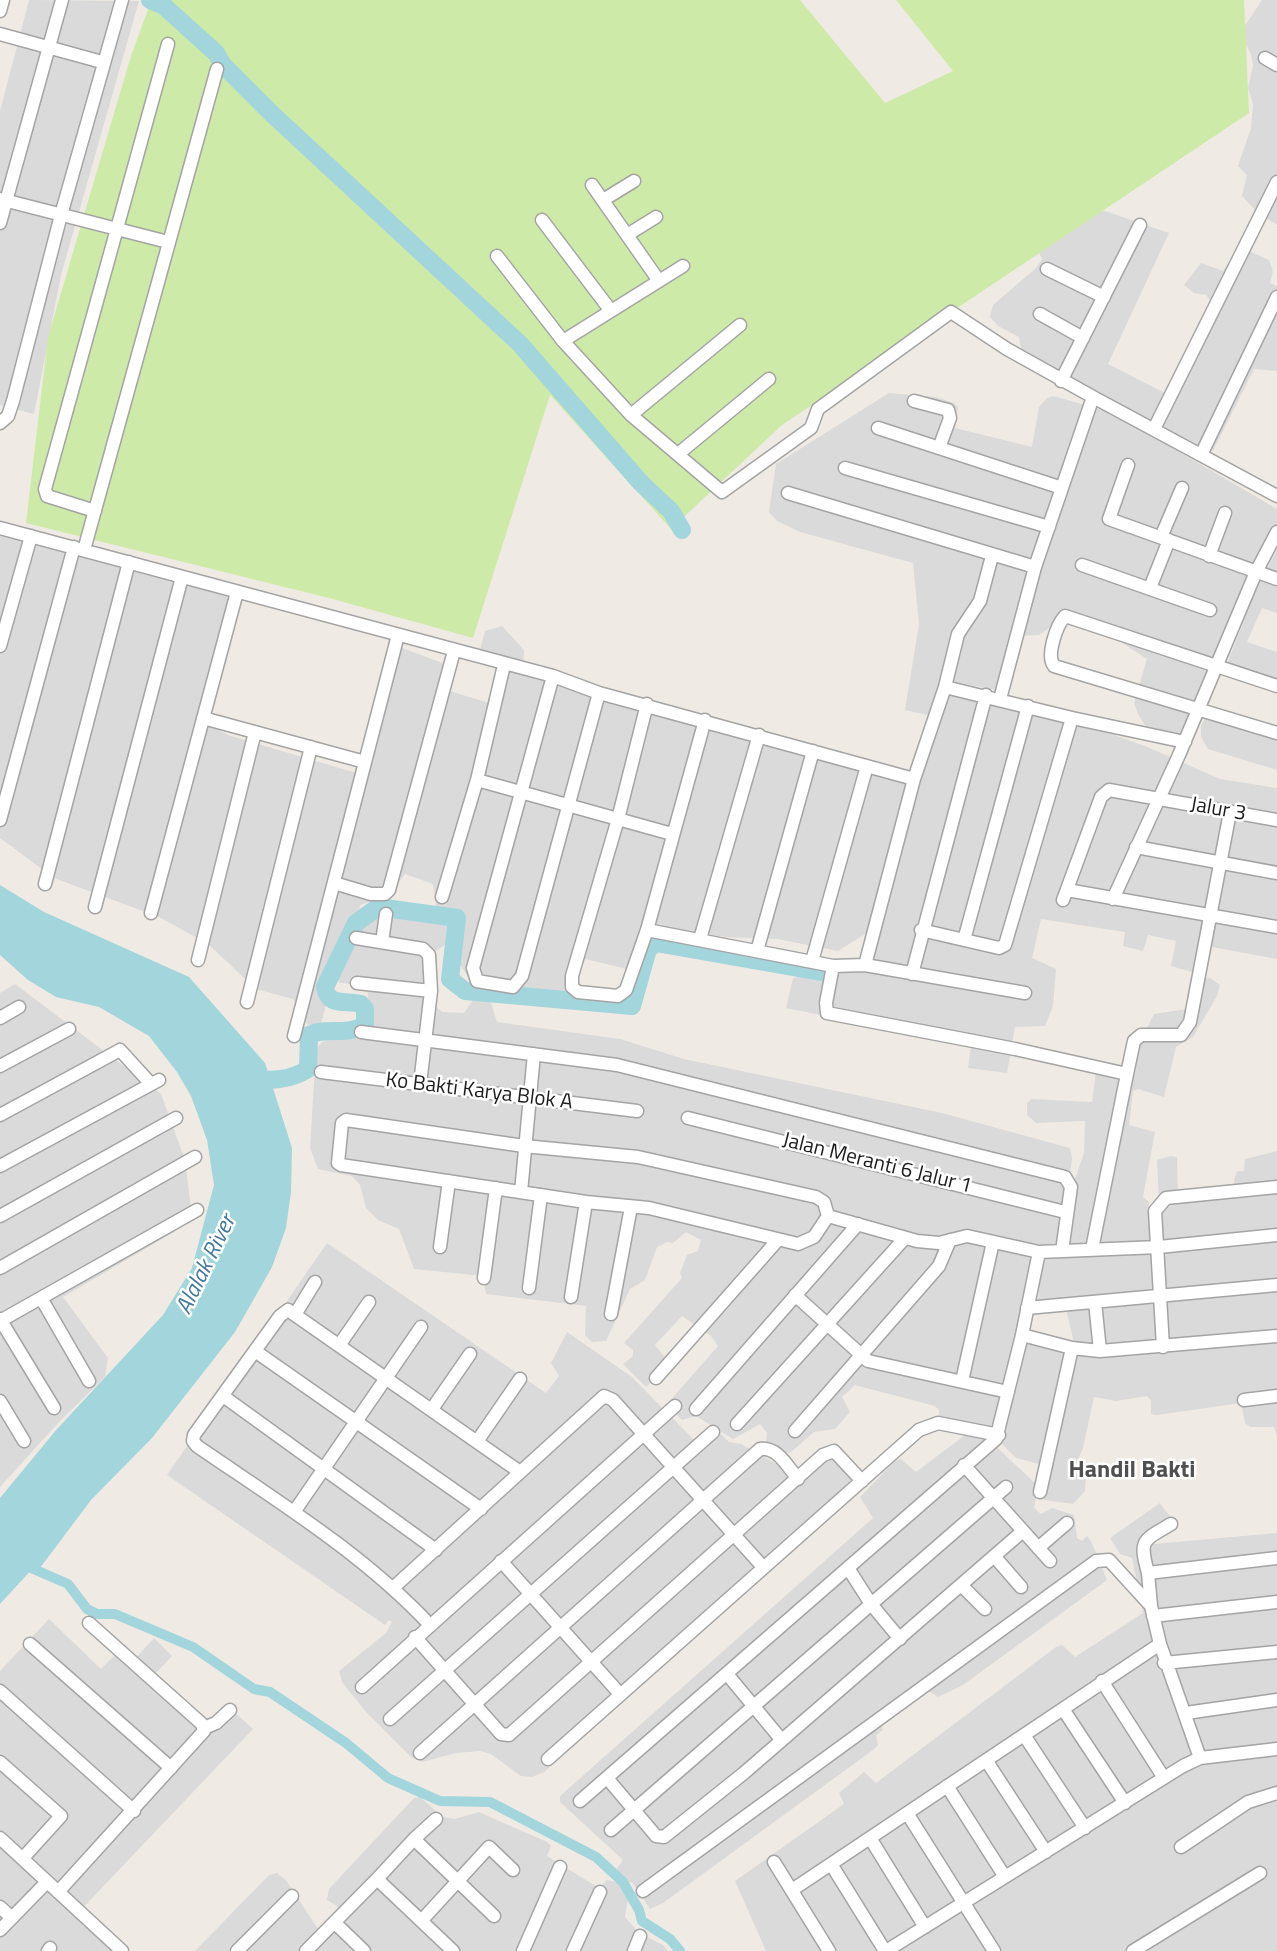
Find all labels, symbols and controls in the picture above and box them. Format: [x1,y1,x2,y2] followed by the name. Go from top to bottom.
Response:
[1188,793,1248,827] street label: Jalur 3
[384,1068,574,1116] street label: Ko Bakti Karya Blok A
[780,1128,974,1200] street label: Jalan Meranti 6 Jalur 1
[171,1211,243,1319] water label: Alalak River
[1068,1457,1196,1485] district label: Handil Bakti

